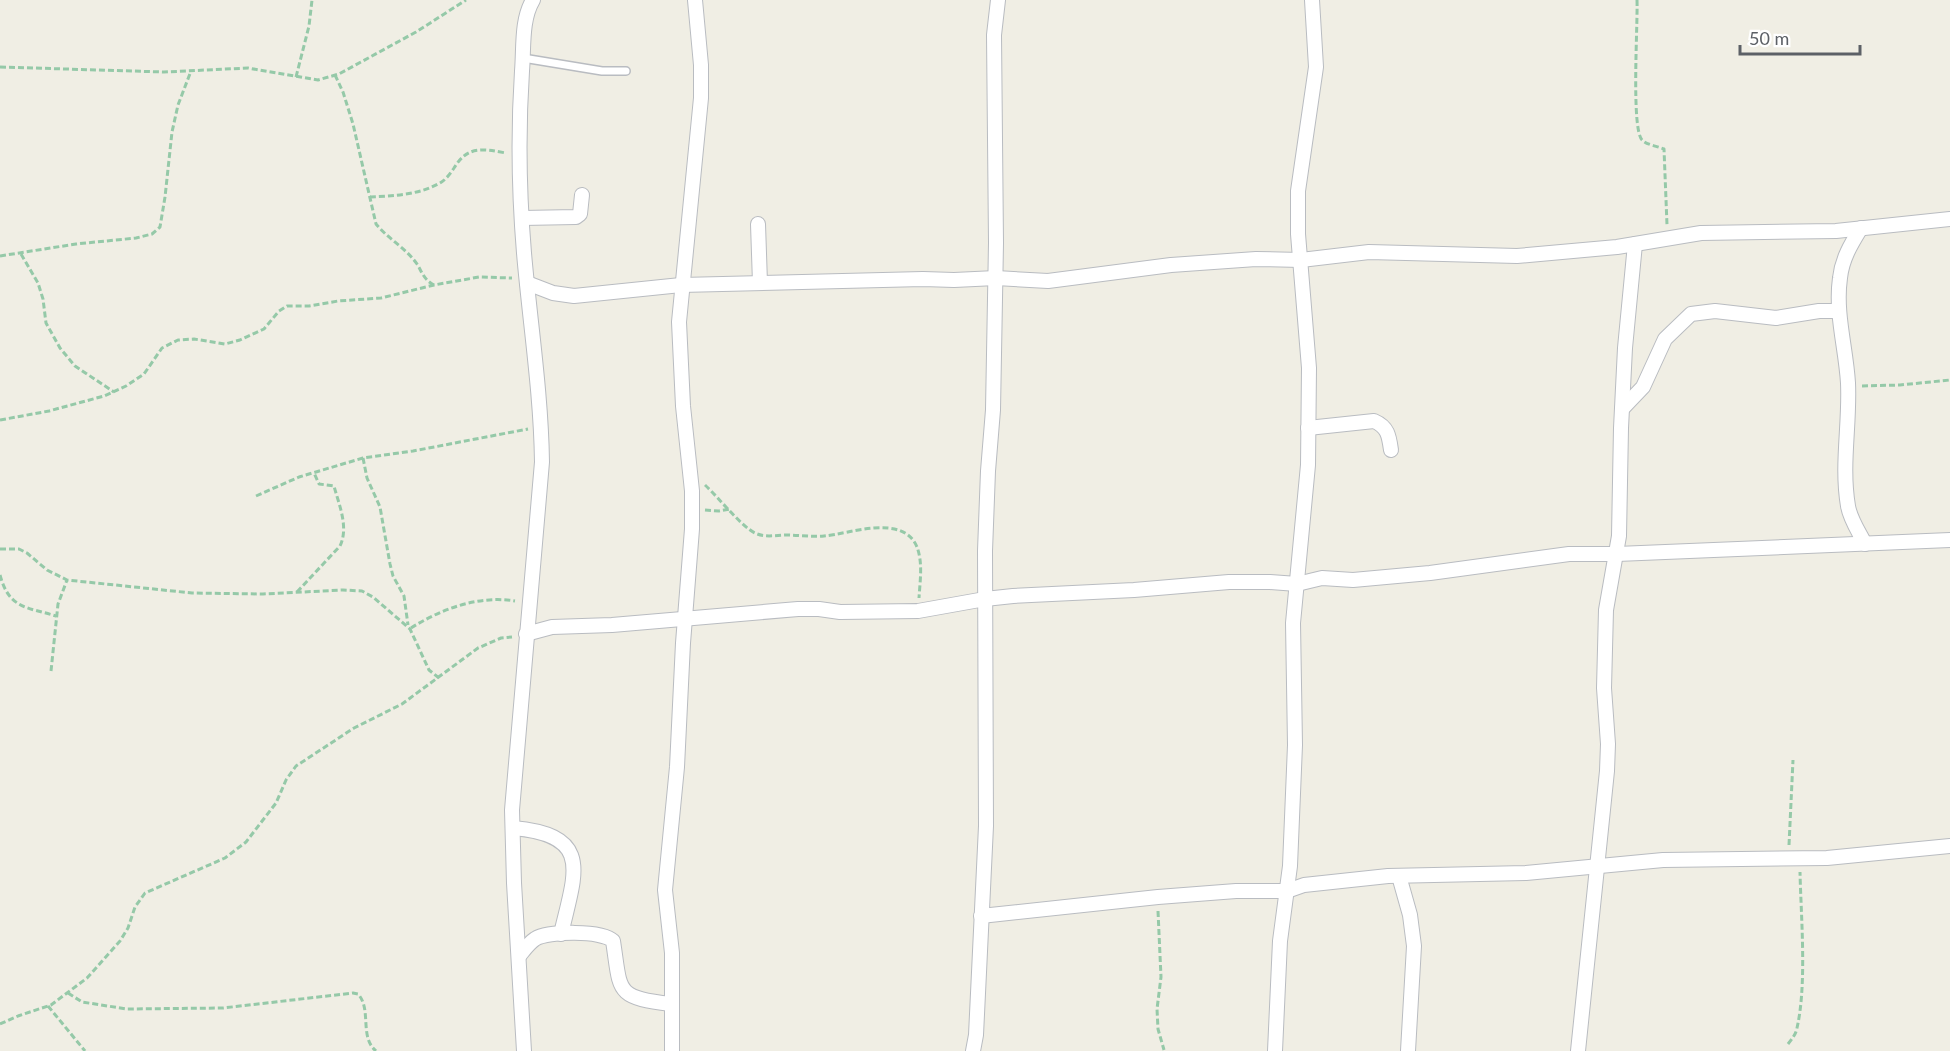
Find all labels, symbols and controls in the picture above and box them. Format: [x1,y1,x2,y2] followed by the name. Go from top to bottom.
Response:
[1740,18,1860,56] scale bar
[1749,27,1789,49] text: 50 m

